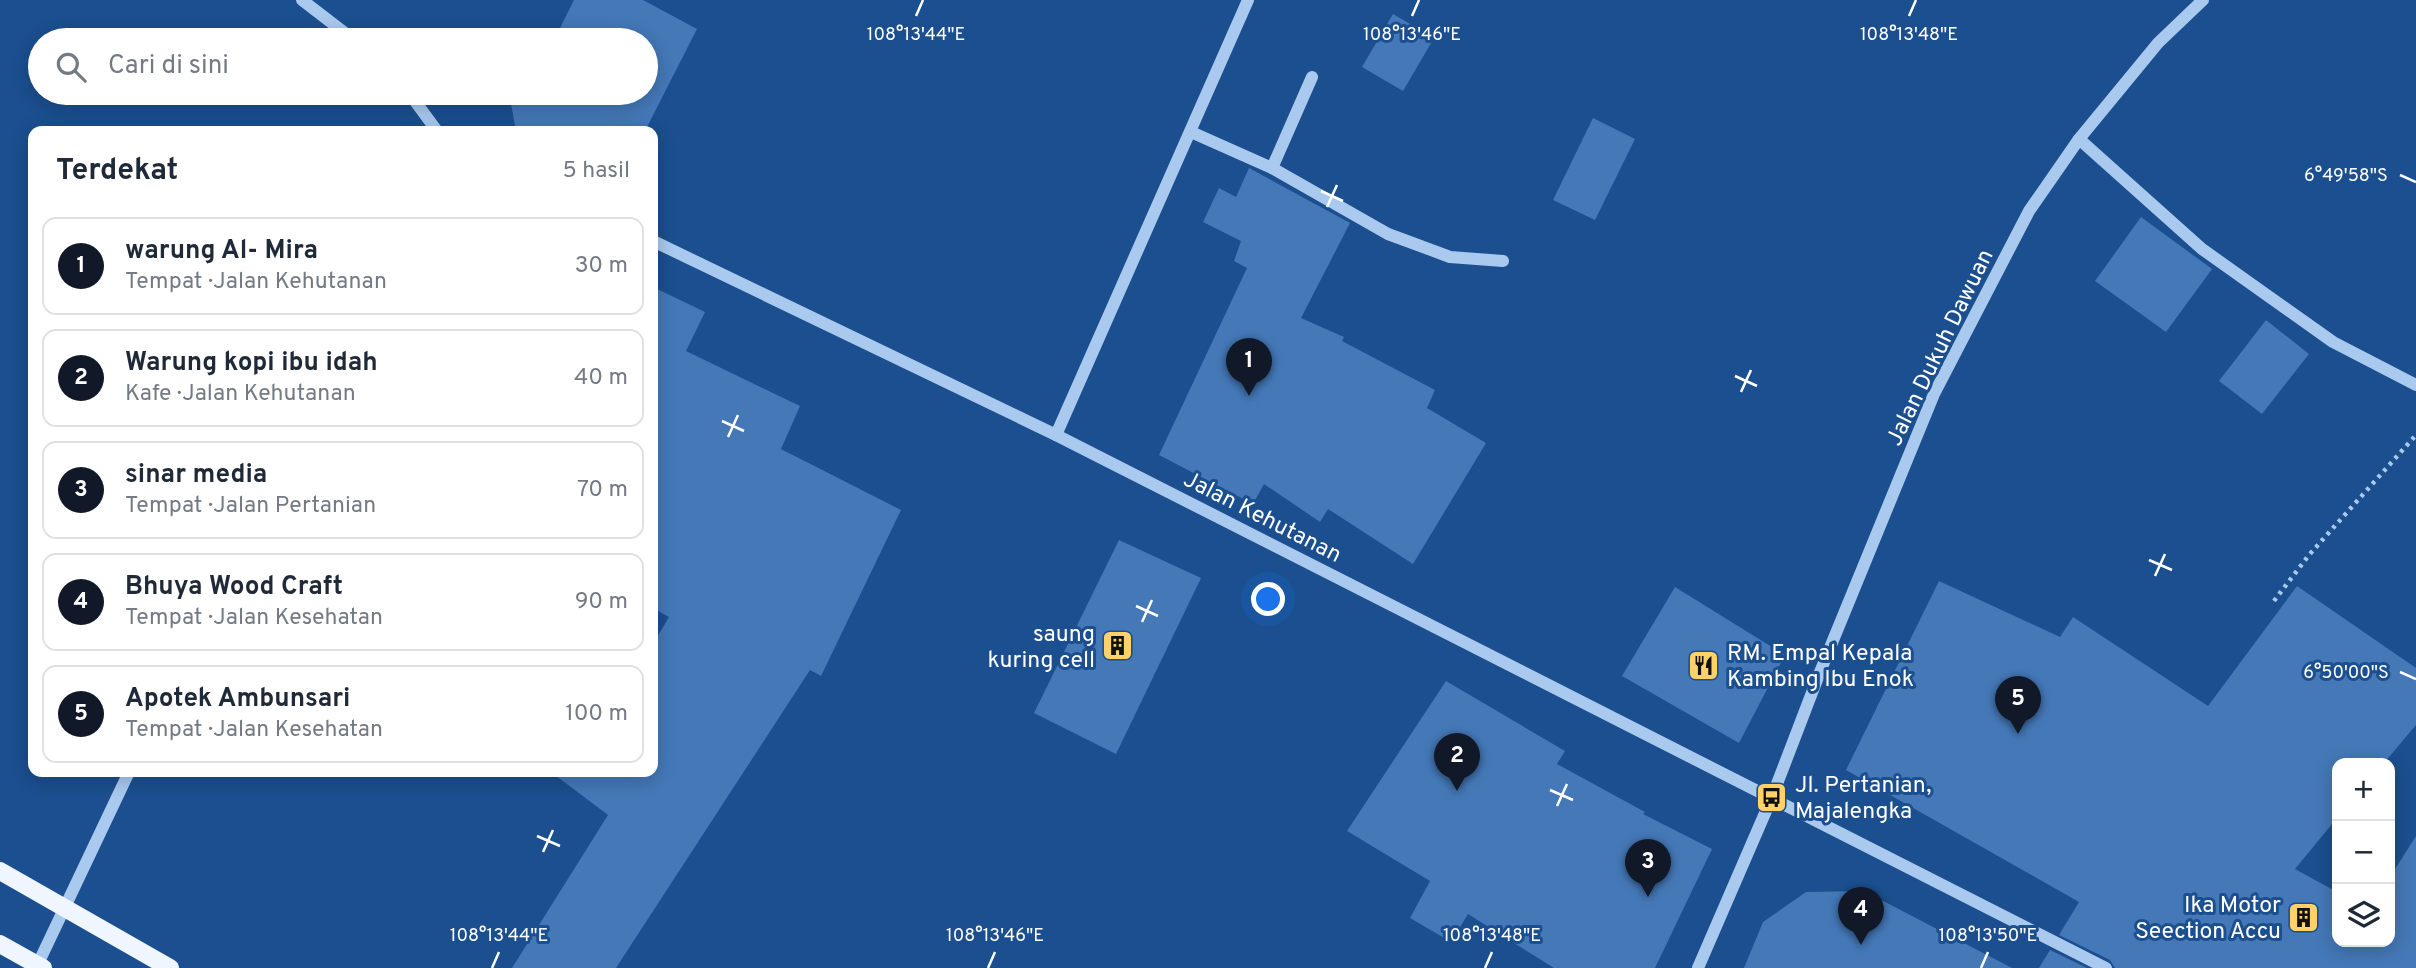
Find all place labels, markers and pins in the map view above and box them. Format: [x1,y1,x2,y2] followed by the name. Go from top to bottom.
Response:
[1226,338,1272,396] pin: 1
[988,621,1095,676] place label: saung kuring cell
[1101,629,1135,663] building icon: saung kuring cell
[1727,640,1914,695] place label: RM. Empal Kepala Kambing Ibu Enok
[1687,648,1721,682] restaurant icon: RM. Empal Kepala Kambing Ibu Enok
[1995,676,2041,734] pin: 5
[1434,733,1480,791] pin: 2
[1795,772,1931,827] place label: Jl. Pertanian, Majalengka
[1755,780,1789,814] bus stop icon: Jl. Pertanian, Majalengka
[1625,839,1671,897] pin: 3
[1838,887,1884,945] pin: 4
[2135,892,2281,947] place label: Ika Motor Seection Accu
[2287,900,2321,934] building icon: Ika Motor Seection Accu

